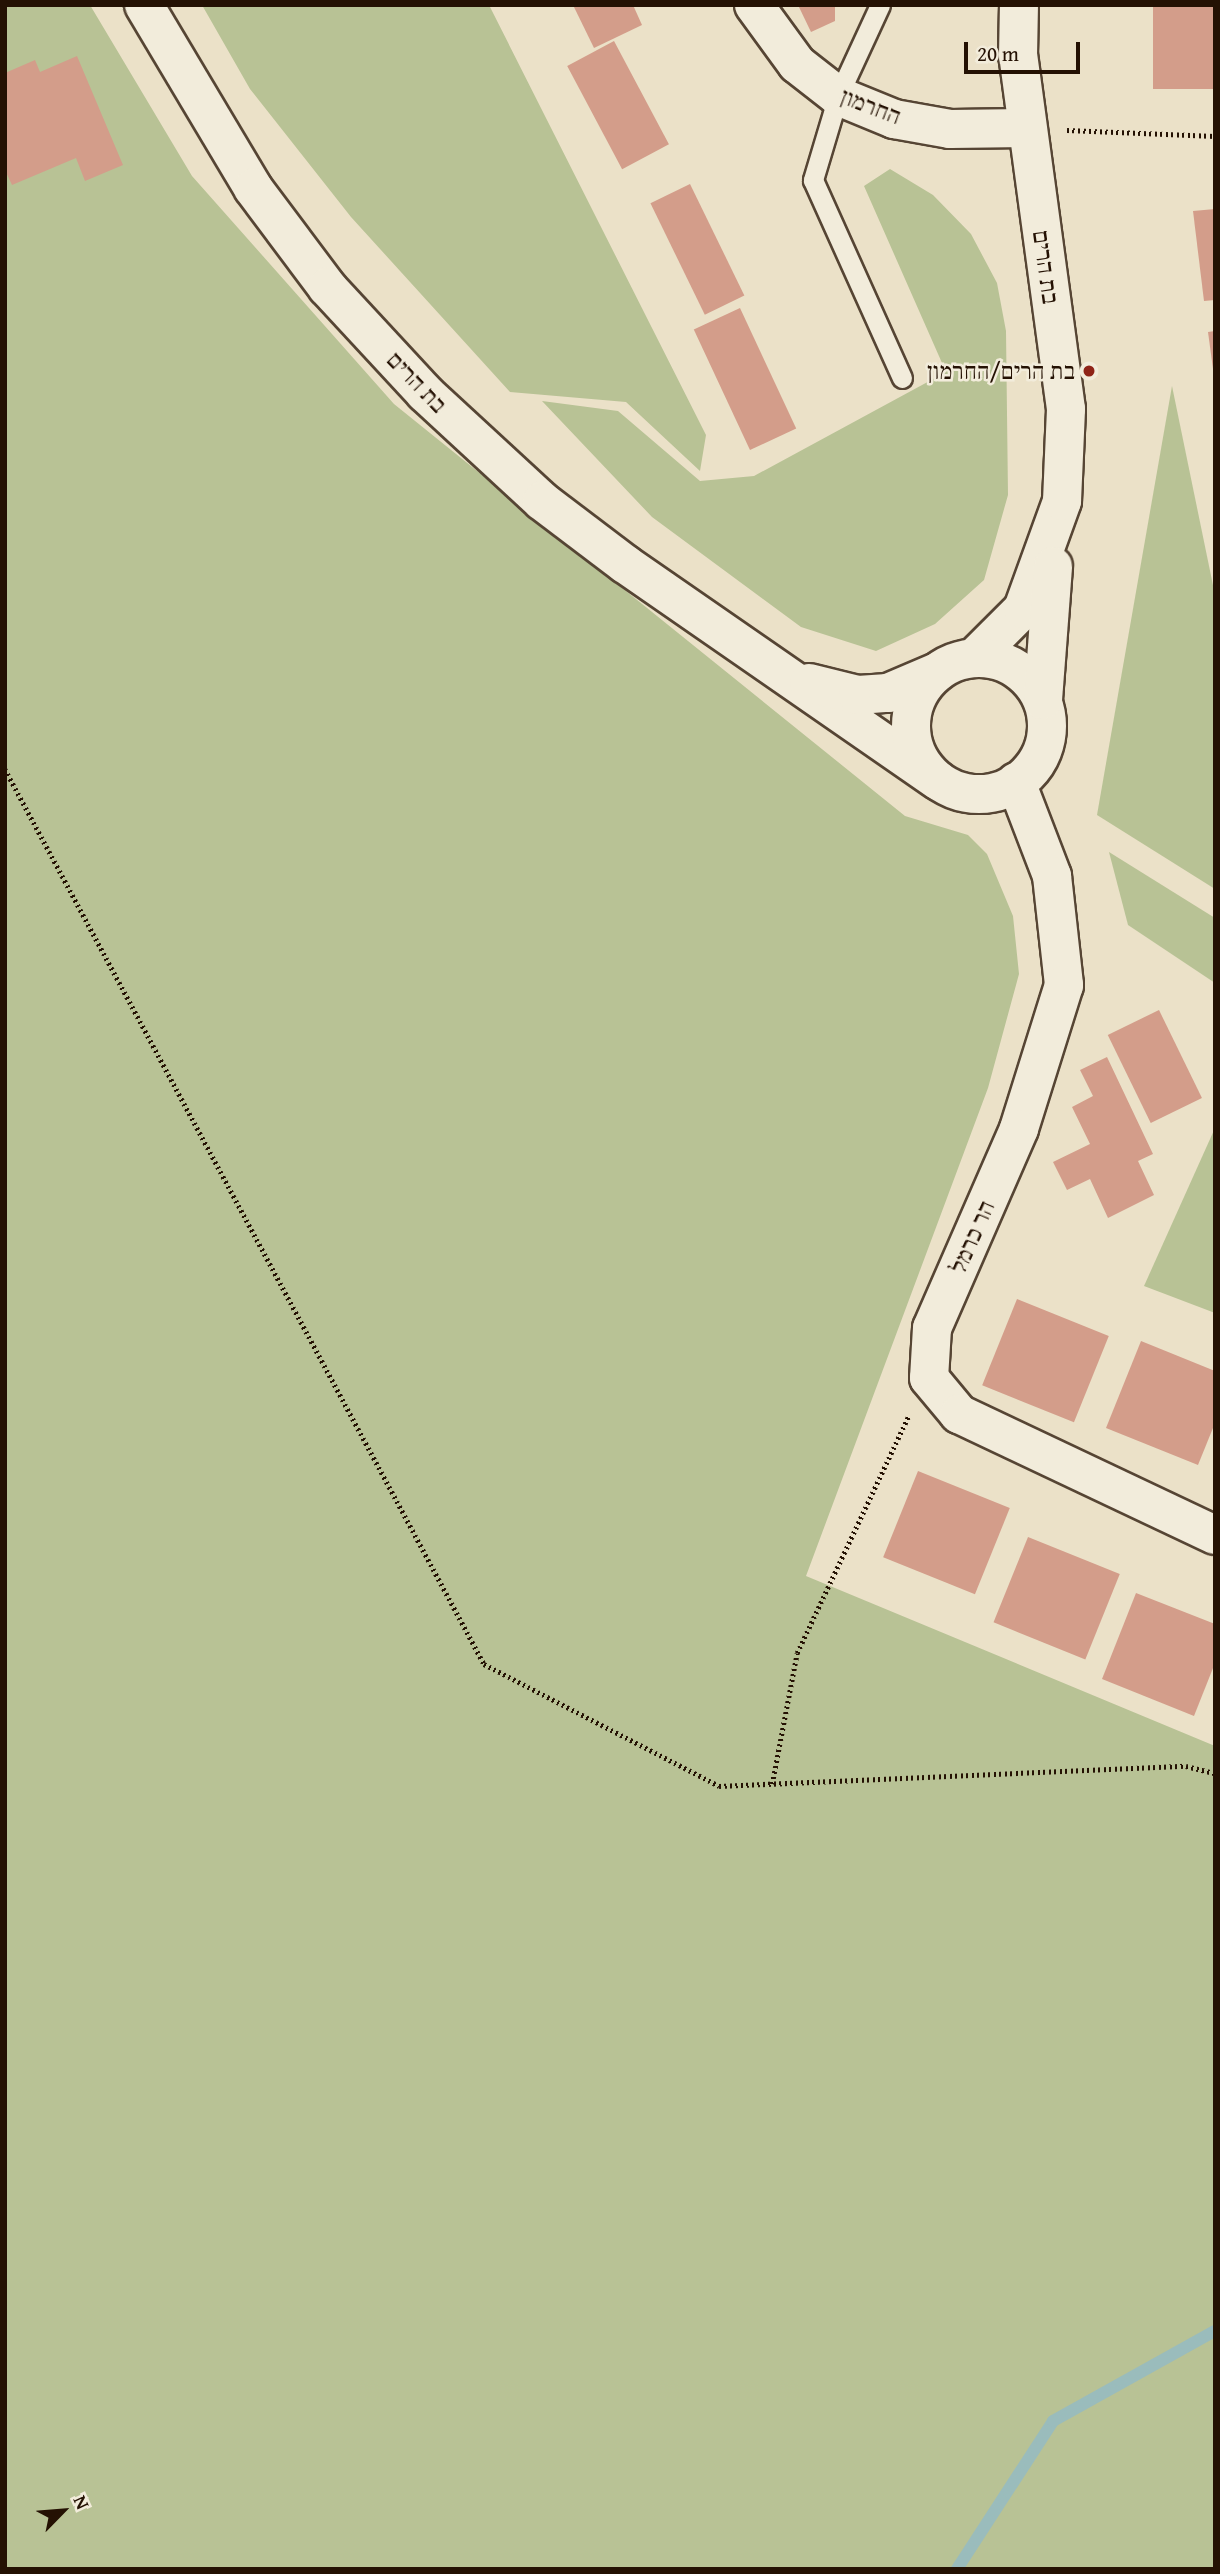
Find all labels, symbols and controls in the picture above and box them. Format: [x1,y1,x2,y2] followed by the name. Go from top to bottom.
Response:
[968,28,1084,72] scale bar
[977,38,1019,69] text: 20 m
[837,81,905,131] street label: החרמון
[1027,228,1065,306] street label: בת הרים
[381,345,453,419] street label: בת הרים
[927,357,1075,385] place label: בת הרים/החרמון
[1081,363,1097,379] marker: בת הרים/החרמון
[943,1196,1001,1278] street label: הר כרמל
[28,2476,98,2546] north arrow
[67,2490,97,2514] text: N

